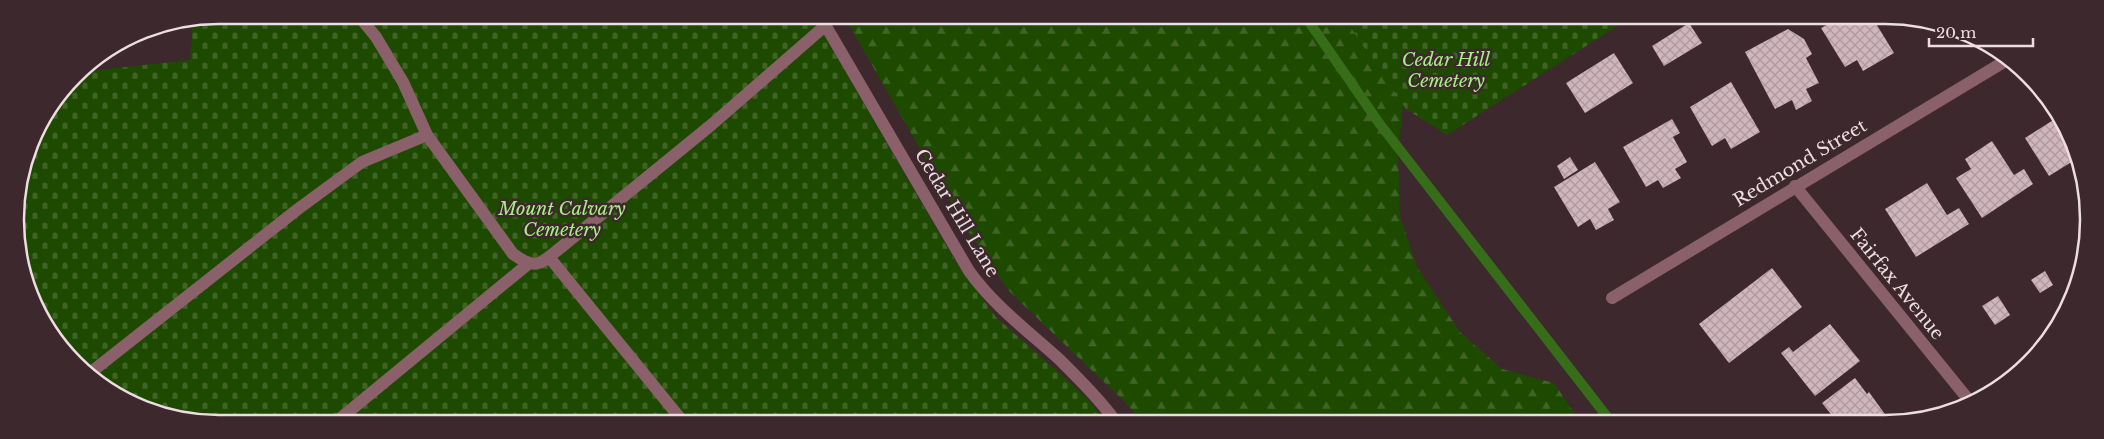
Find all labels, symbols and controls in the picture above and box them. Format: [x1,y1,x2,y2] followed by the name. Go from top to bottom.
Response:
[1929,15,2033,47] scale bar
[1936,23,1976,42] text: 20 m
[1402,49,1491,92] park label: Cedar Hill Cemetery
[1729,114,1871,211] street label: Redmond Street
[910,145,1004,281] street label: Cedar Hill Lane
[497,198,626,241] park label: Mount Calvary Cemetery
[1845,224,1949,344] street label: Fairfax Avenue

